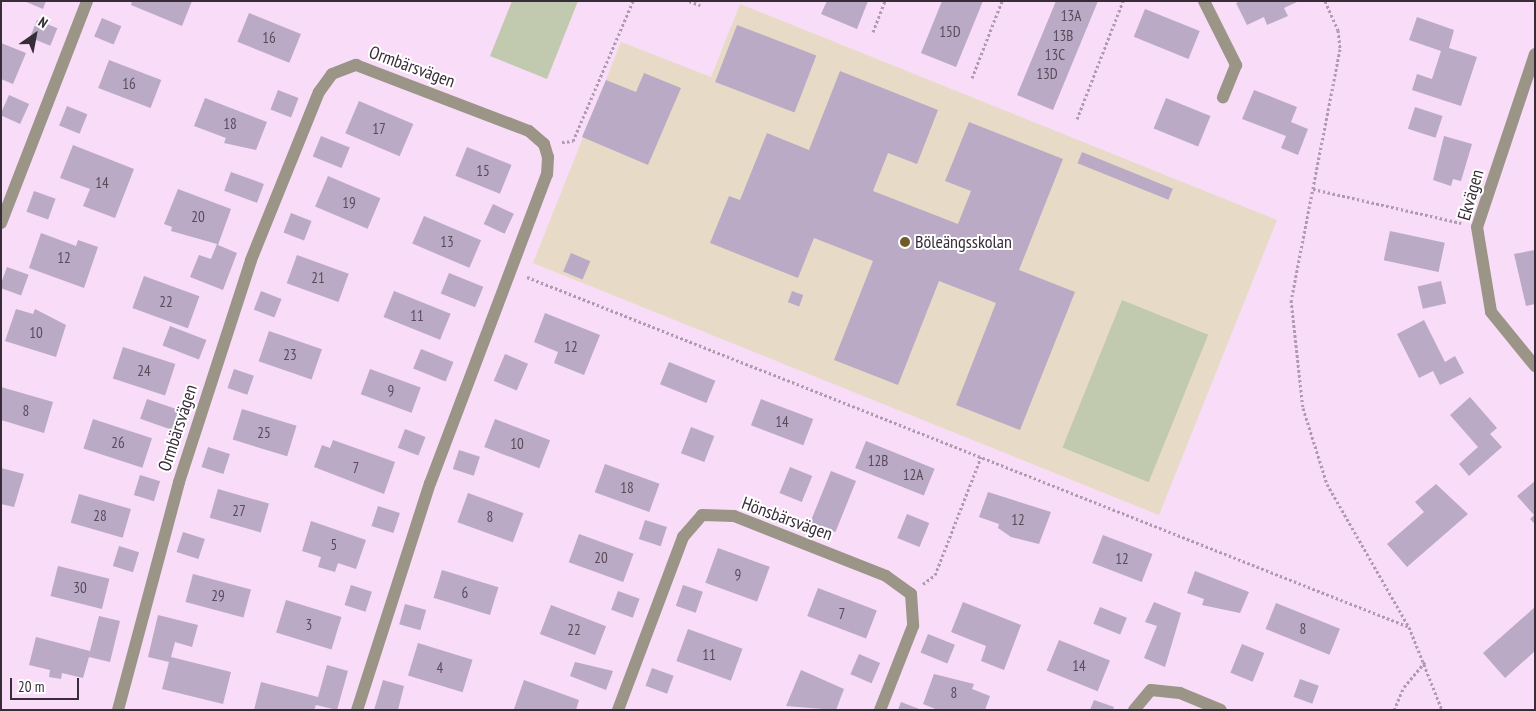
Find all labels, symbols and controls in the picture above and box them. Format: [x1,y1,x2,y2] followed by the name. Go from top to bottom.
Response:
[1061,7,1081,25] house number: 13A
[10,10,60,60] north arrow
[35,13,51,32] text: N
[939,23,961,41] house number: 15D
[1053,27,1073,45] house number: 13B
[262,29,276,47] house number: 16
[366,41,458,93] street label: Ormbärsvägen
[1045,46,1065,64] house number: 13C
[1036,65,1058,83] house number: 13D
[122,75,136,93] house number: 16
[223,115,237,133] house number: 18
[372,120,386,138] house number: 17
[476,162,490,180] house number: 15
[1453,167,1489,223] street label: Ekvägen
[95,174,109,192] house number: 14
[342,194,356,212] house number: 19
[191,208,205,226] house number: 20
[915,231,1012,253] place label: Böleängsskolan
[440,233,454,251] house number: 13
[899,236,911,248] marker: Böleängsskolan
[57,249,71,267] house number: 12
[311,269,325,287] house number: 21
[159,293,173,311] house number: 22
[410,307,424,325] house number: 11
[29,324,43,342] house number: 10
[564,338,578,356] house number: 12
[283,346,297,364] house number: 23
[137,362,151,380] house number: 24
[154,382,202,474] street label: Ormbärsvägen
[388,382,394,400] house number: 9
[23,402,29,420] house number: 8
[775,413,789,431] house number: 14
[257,424,271,442] house number: 25
[111,434,125,452] house number: 26
[510,435,524,453] house number: 10
[868,452,888,470] house number: 12B
[353,459,359,477] house number: 7
[903,466,923,484] house number: 12A
[620,479,634,497] house number: 18
[739,493,835,545] street label: Hönsbärsvägen
[232,502,246,520] house number: 27
[93,507,107,525] house number: 28
[487,508,493,526] house number: 8
[1011,511,1025,529] house number: 12
[331,536,337,554] house number: 5
[594,549,608,567] house number: 20
[1115,550,1129,568] house number: 12
[735,566,741,584] house number: 9
[73,579,87,597] house number: 30
[462,584,468,602] house number: 6
[211,587,225,605] house number: 29
[839,605,845,623] house number: 7
[306,616,312,634] house number: 3
[1300,620,1306,638] house number: 8
[567,621,581,639] house number: 22
[702,646,716,664] house number: 11
[1072,657,1086,675] house number: 14
[437,659,443,677] house number: 4
[12,668,81,700] scale bar
[18,677,44,696] text: 20 m
[951,684,957,702] house number: 8

